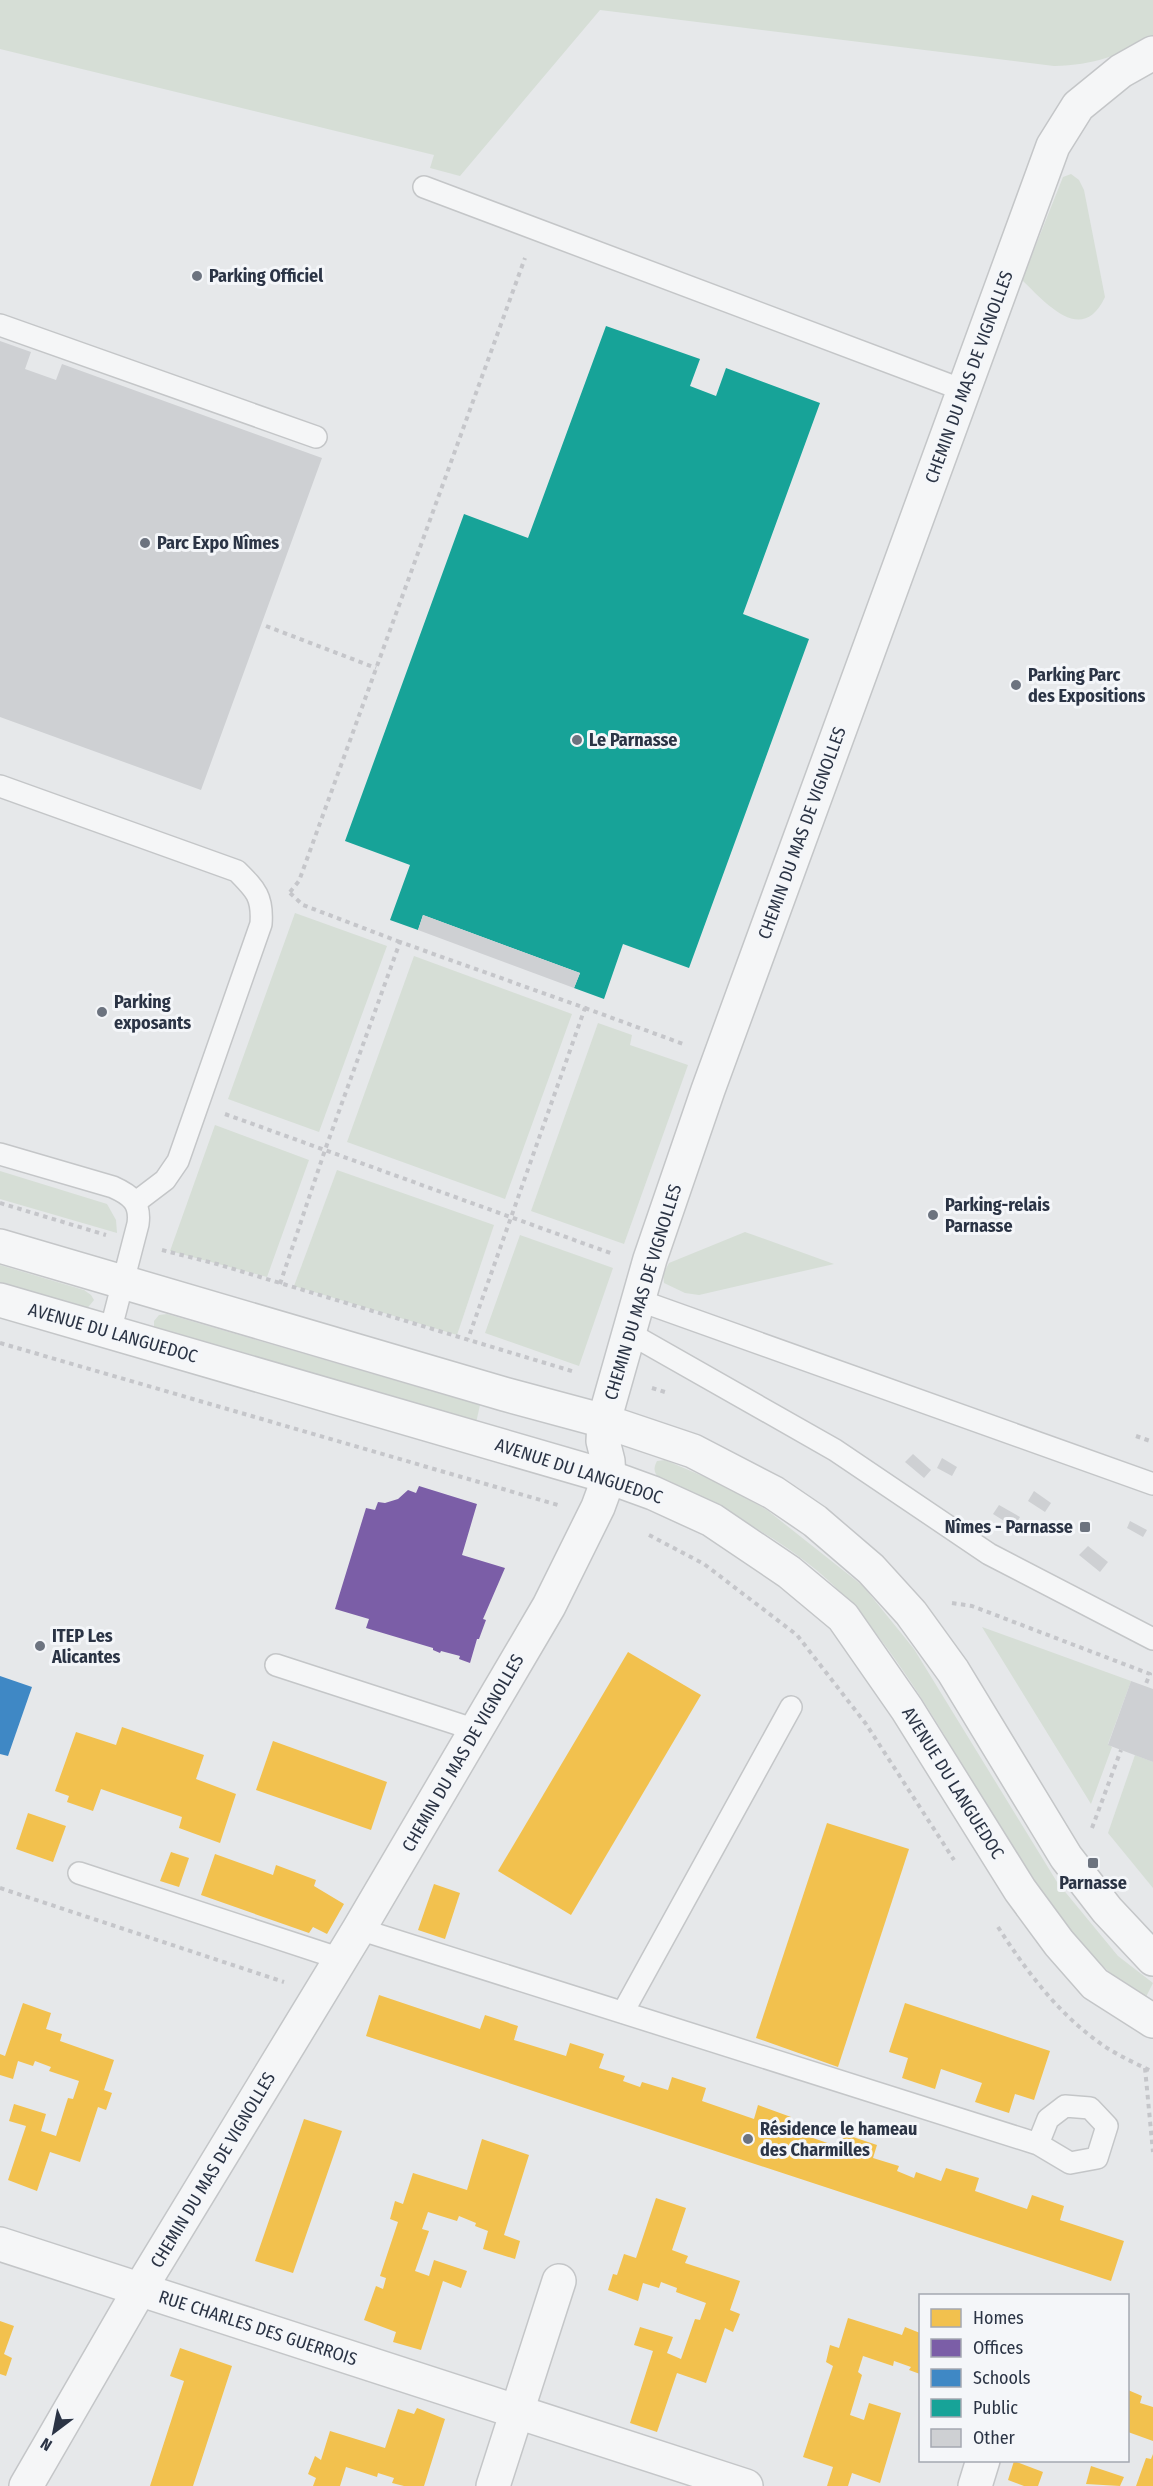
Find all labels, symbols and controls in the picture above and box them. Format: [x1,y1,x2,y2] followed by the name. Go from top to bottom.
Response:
[209,265,323,287] place label: Parking Officiel
[920,268,1018,486] street label: CHEMIN DU MAS DE VIGNOLLES
[190,269,204,283] marker: Parking Officiel
[157,532,279,554] place label: Parc Expo Nîmes
[138,536,152,550] marker: Parc Expo Nîmes
[1028,664,1146,707] place label: Parking Parc des Expositions
[1009,678,1023,692] marker: Parking Parc des Expositions
[753,724,851,942] street label: CHEMIN DU MAS DE VIGNOLLES
[589,729,677,751] place label: Le Parnasse
[570,733,584,747] marker: Le Parnasse
[114,991,191,1034] place label: Parking exposants
[95,1005,109,1019] marker: Parking exposants
[600,1181,686,1403] street label: CHEMIN DU MAS DE VIGNOLLES
[945,1194,1050,1237] place label: Parking-relais Parnasse
[926,1208,940,1222] marker: Parking-relais Parnasse
[26,1298,200,1368] street label: AVENUE DU LANGUEDOC
[492,1434,666,1508] street label: AVENUE DU LANGUEDOC
[945,1516,1073,1538] place label: Nîmes - Parnasse
[1078,1520,1092,1534] marker: Nîmes - Parnasse
[51,1625,121,1668] place label: ITEP Les Alicantes
[33,1639,47,1653] marker: ITEP Les Alicantes
[397,1650,529,1856] street label: CHEMIN DU MAS DE VIGNOLLES
[897,1703,1009,1863] street label: AVENUE DU LANGUEDOC
[1086,1856,1100,1870] marker: Parnasse
[1059,1872,1127,1894] place label: Parnasse
[146,2068,280,2272] street label: CHEMIN DU MAS DE VIGNOLLES
[760,2118,917,2161] place label: Résidence le hameau des Charmilles
[741,2132,755,2146] marker: Résidence le hameau des Charmilles
[156,2286,360,2371] street label: RUE CHARLES DES GUERROIS
[919,2294,1129,2462] legend
[973,2307,1024,2329] text: Homes
[973,2337,1023,2359] text: Offices
[973,2367,1031,2389] text: Schools
[973,2397,1018,2419] text: Public
[24,2402,84,2462] north arrow
[973,2427,1016,2449] text: Other
[37,2434,55,2455] text: N

